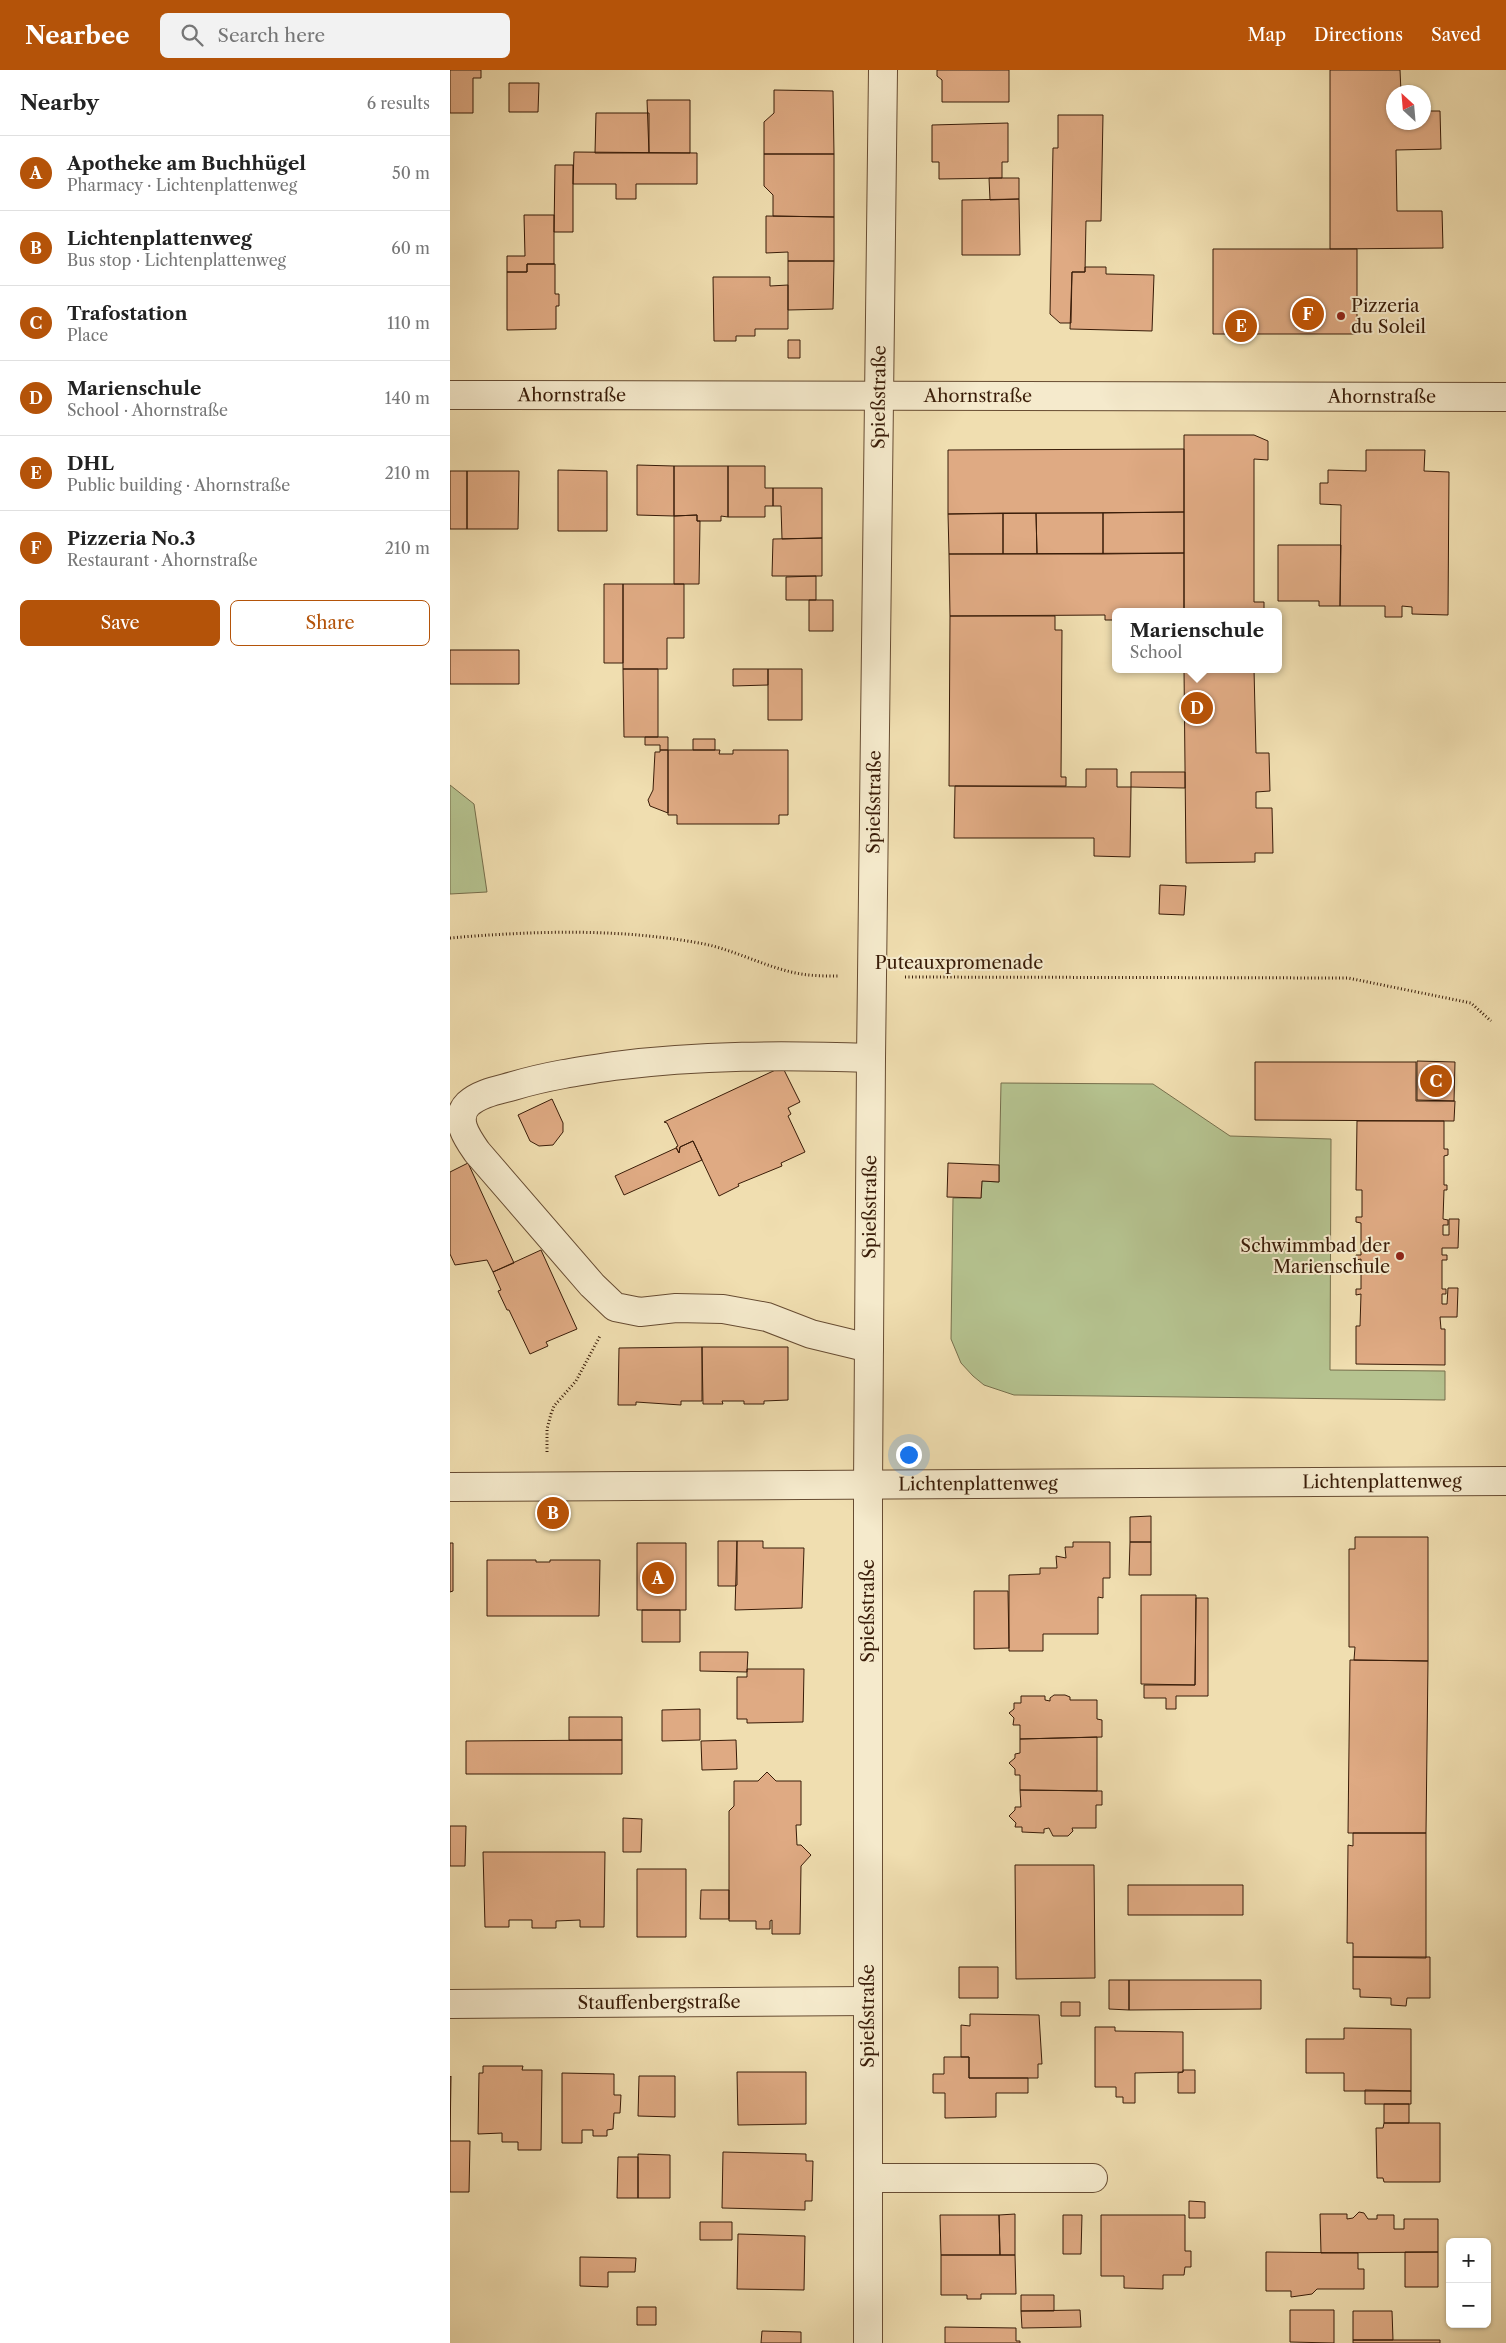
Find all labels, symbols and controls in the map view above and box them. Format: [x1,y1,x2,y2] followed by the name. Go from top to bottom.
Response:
[160,13,510,58] search box
[25,21,130,50] text: Nearbee
[178,21,206,49] icon: search
[218,24,325,47] text: Search here
[1247,24,1286,46] text: Map
[1314,24,1403,46] text: Directions
[1431,24,1481,46] text: Saved
[1386,85,1431,130] north arrow
[20,90,99,115] text: Nearby
[367,93,430,113] text: 6 results
[67,152,306,175] text: Apotheke am Buchhügel
[30,163,42,183] text: A
[392,163,430,183] text: 50 m
[67,175,297,195] text: Pharmacy · Lichtenplattenweg
[67,227,252,250] text: Lichtenplattenweg
[30,238,42,258] text: B
[391,238,430,258] text: 60 m
[67,250,286,270] text: Bus stop · Lichtenplattenweg
[1292,295,1324,333] pin: F
[1351,295,1426,338] place label: Pizzeria du Soleil
[67,302,187,325] text: Trafostation
[1225,307,1257,345] pin: E
[1335,310,1347,322] marker: Pizzeria du Soleil
[30,313,42,333] text: C
[387,313,430,333] text: 110 m
[67,325,108,345] text: Place
[867,345,891,449] street label: Spießstraße
[67,377,201,400] text: Marienschule
[517,384,626,406] street label: Ahornstraße
[923,385,1032,407] street label: Ahornstraße
[1327,386,1436,408] street label: Ahornstraße
[29,388,43,408] text: D
[385,388,430,408] text: 140 m
[67,400,228,420] text: School · Ahornstraße
[67,452,114,475] text: DHL
[30,463,42,483] text: E
[385,463,430,483] text: 210 m
[67,475,290,495] text: Public building · Ahornstraße
[67,527,195,550] text: Pizzeria No.3
[31,538,41,558] text: F
[385,538,430,558] text: 210 m
[67,550,258,570] text: Restaurant · Ahornstraße
[20,600,220,646] button: Save
[230,600,430,646] button: Share
[1112,608,1282,673] popup
[1130,619,1264,642] text: Marienschule
[1130,642,1182,662] text: School
[1181,689,1213,727] pin: D
[862,750,886,854] street label: Spießstraße
[875,952,1043,974] street label: Puteauxpromenade
[1420,1062,1452,1100] pin: C
[859,1155,881,1259] street label: Spießstraße
[1240,1235,1390,1278] place label: Schwimmbad der Marienschule
[1394,1250,1406,1262] marker: Schwimmbad der Marienschule
[896,1442,922,1468] your location
[1302,1470,1462,1493] street label: Lichtenplattenweg
[898,1473,1058,1495] street label: Lichtenplattenweg
[537,1494,569,1532] pin: B
[642,1559,674,1597] pin: A
[857,1559,879,1663] street label: Spießstraße
[857,1964,879,2068] street label: Spießstraße
[577,1991,741,2014] street label: Stauffenbergstraße
[1446,2238,1491,2328] map controls
[1446,2238,1491,2283] button: +
[1446,2283,1491,2328] button: −

